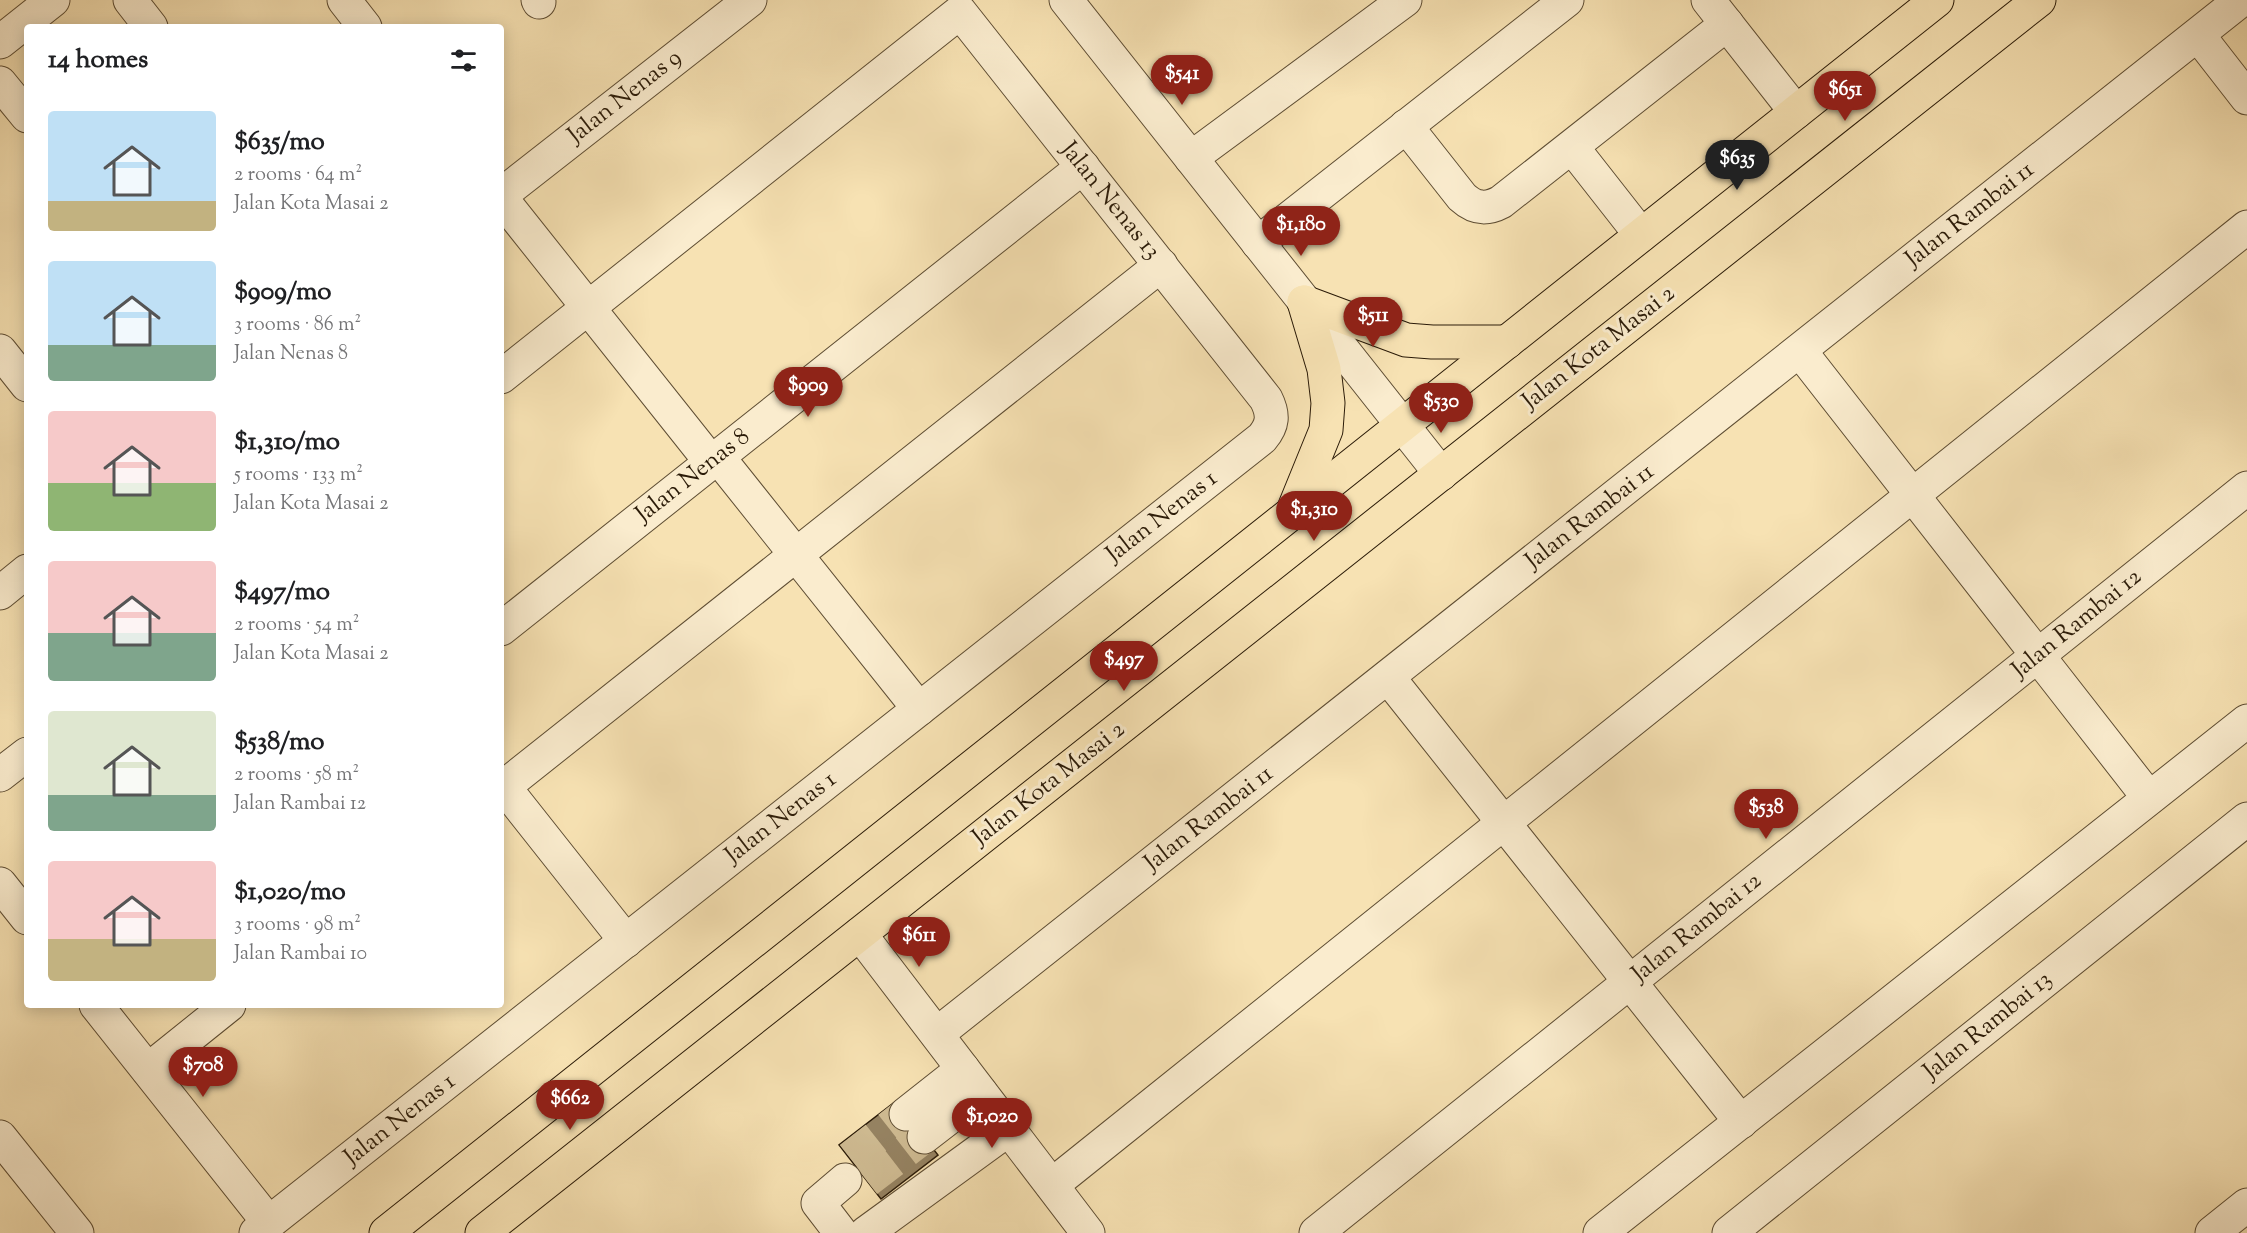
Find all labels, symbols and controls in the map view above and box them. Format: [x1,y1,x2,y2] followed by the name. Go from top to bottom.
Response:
[48,42,148,79] text: 14 homes
[559,42,689,154] street label: Jalan Nenas 9
[447,44,480,77] icon: filters
[1146,55,1218,106] pin: $541
[1165,60,1199,89] text: $541
[1809,71,1881,122] pin: $651
[1828,76,1862,105] text: $651
[234,124,325,161] text: $635/mo
[1051,133,1168,267] street label: Jalan Nenas 13
[96,135,168,207] icon: home
[1701,140,1773,191] pin: $635
[1719,145,1755,174] text: $635
[1897,154,2042,277] street label: Jalan Rambai 11
[234,161,362,190] text: 2 rooms · 64 m²
[234,190,389,219] text: Jalan Kota Masai 2
[1252,206,1350,257] pin: $1,180
[1276,211,1326,240] text: $1,180
[234,274,331,311] text: $909/mo
[1514,277,1683,420] street label: Jalan Kota Masai 2
[96,285,168,357] icon: home
[1337,297,1409,348] pin: $511
[1357,302,1389,331] text: $511
[234,311,361,340] text: 3 rooms · 86 m²
[234,340,348,369] text: Jalan Nenas 8
[772,367,844,418] pin: $909
[788,372,828,401] text: $909
[1405,383,1477,434] pin: $530
[1423,388,1459,417] text: $530
[627,420,757,533] street label: Jalan Nenas 8
[234,424,340,461] text: $1,310/mo
[96,435,168,507] icon: home
[1517,456,1662,579] street label: Jalan Rambai 11
[234,461,363,490] text: 5 rooms · 133 m²
[1098,463,1225,573] street label: Jalan Nenas 1
[234,490,389,519] text: Jalan Kota Masai 2
[1265,491,1363,542] pin: $1,310
[1290,496,1338,525] text: $1,310
[2003,561,2149,688] street label: Jalan Rambai 12
[234,574,330,611] text: $497/mo
[96,585,168,657] icon: home
[234,611,359,640] text: 2 rooms · 54 m²
[234,640,389,669] text: Jalan Kota Masai 2
[1088,641,1160,692] pin: $497
[1104,646,1144,675] text: $497
[964,713,1133,856] street label: Jalan Kota Masai 2
[234,724,324,761] text: $538/mo
[96,735,168,807] icon: home
[1136,758,1281,881] street label: Jalan Rambai 11
[234,761,359,790] text: 2 rooms · 58 m²
[717,764,844,874] street label: Jalan Nenas 1
[1730,789,1802,840] pin: $538
[234,790,366,819] text: Jalan Rambai 12
[1748,794,1784,823] text: $538
[1623,865,1769,992] street label: Jalan Rambai 12
[234,874,346,911] text: $1,020/mo
[96,885,168,957] icon: home
[234,911,361,940] text: 3 rooms · 98 m²
[883,917,955,968] pin: $611
[902,922,936,951] text: $611
[234,940,367,969] text: Jalan Rambai 10
[1915,963,2060,1090] street label: Jalan Rambai 13
[167,1047,239,1098] pin: $708
[183,1052,223,1081] text: $708
[336,1066,463,1176] street label: Jalan Nenas 1
[534,1080,606,1131] pin: $662
[550,1085,590,1114] text: $662
[943,1098,1041,1149] pin: $1,020
[966,1103,1018,1132] text: $1,020

